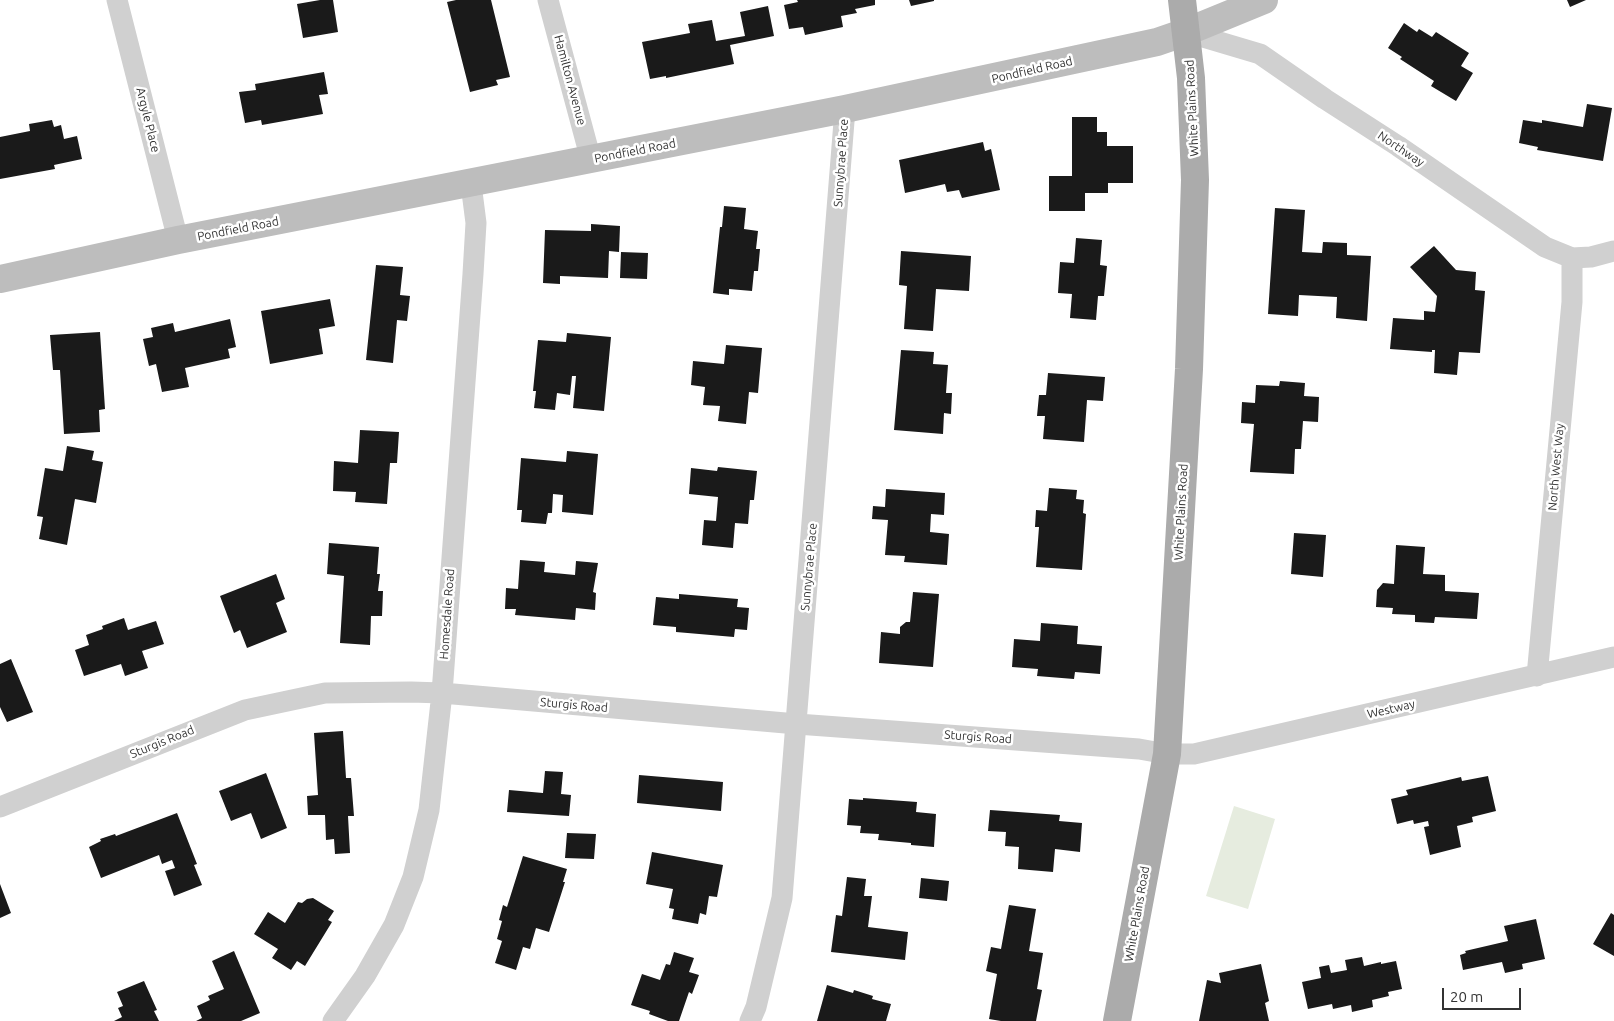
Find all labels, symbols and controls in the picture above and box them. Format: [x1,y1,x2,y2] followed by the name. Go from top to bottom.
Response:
[551,33,589,127] street label: Hamilton Avenue
[990,54,1074,86] street label: Pondfield Road
[1182,59,1202,157] street label: White Plains Road
[133,86,163,154] street label: Argyle Place
[831,118,851,208] street label: Sunnybrae Place
[1375,128,1427,170] street label: Northway
[593,136,677,166] street label: Pondfield Road
[196,214,280,244] street label: Pondfield Road
[1545,423,1567,511] street label: North West Way
[1171,463,1191,561] street label: White Plains Road
[798,522,820,612] street label: Sunnybrae Place
[437,568,457,660] street label: Homesdale Road
[540,695,608,715] street label: Sturgis Road
[1366,697,1416,721] street label: Westway
[128,723,196,761] street label: Sturgis Road
[944,727,1012,747] street label: Sturgis Road
[1122,865,1152,963] street label: White Plains Road
[1444,978,1523,1010] scale bar
[1450,988,1483,1005] text: 20 m

